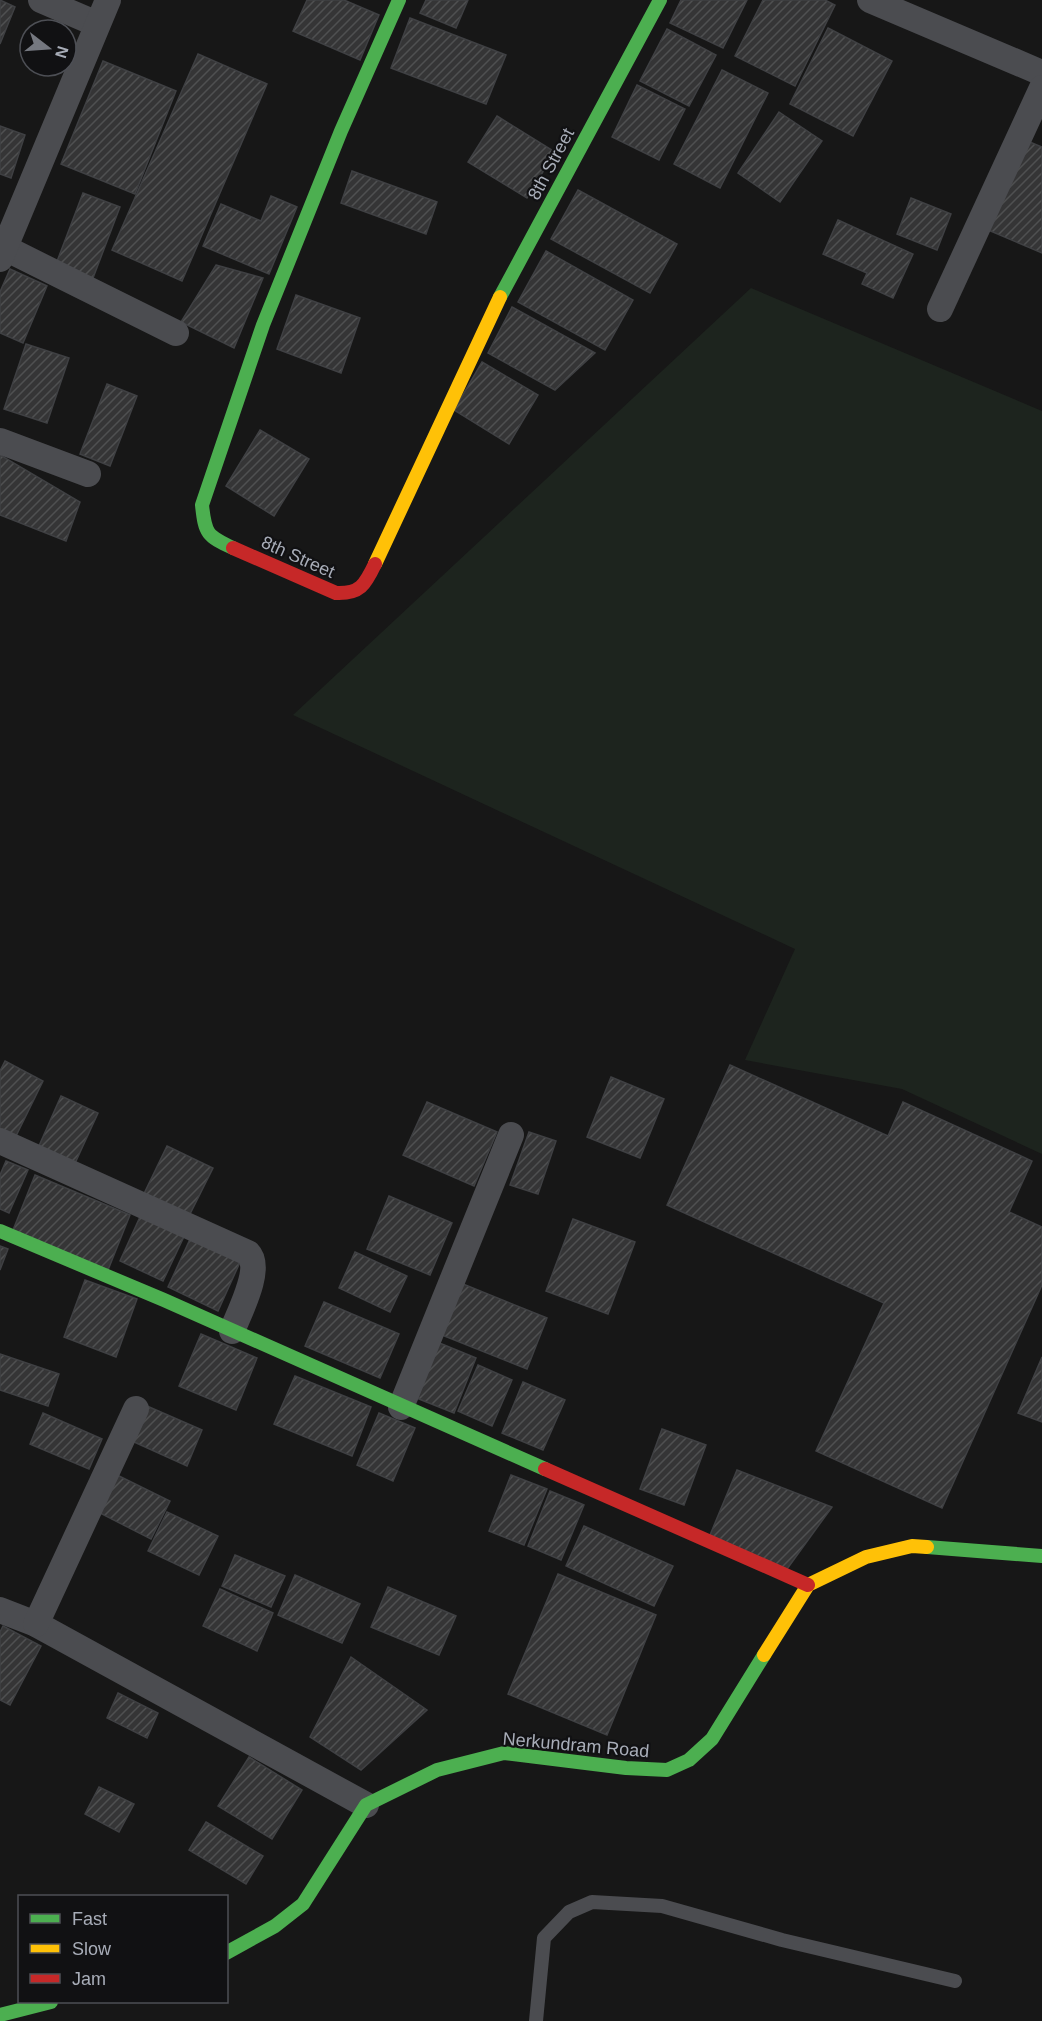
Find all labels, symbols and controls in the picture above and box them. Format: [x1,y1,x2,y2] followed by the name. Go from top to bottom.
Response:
[18,18,78,78] north arrow
[52,44,72,60] text: N
[524,125,578,203] street label: 8th Street
[258,532,338,582] street label: 8th Street
[502,1729,650,1761] street label: Nerkundram Road
[18,1895,228,2003] legend
[72,1909,107,1929] text: Fast
[72,1939,112,1959] text: Slow
[72,1969,106,1989] text: Jam

